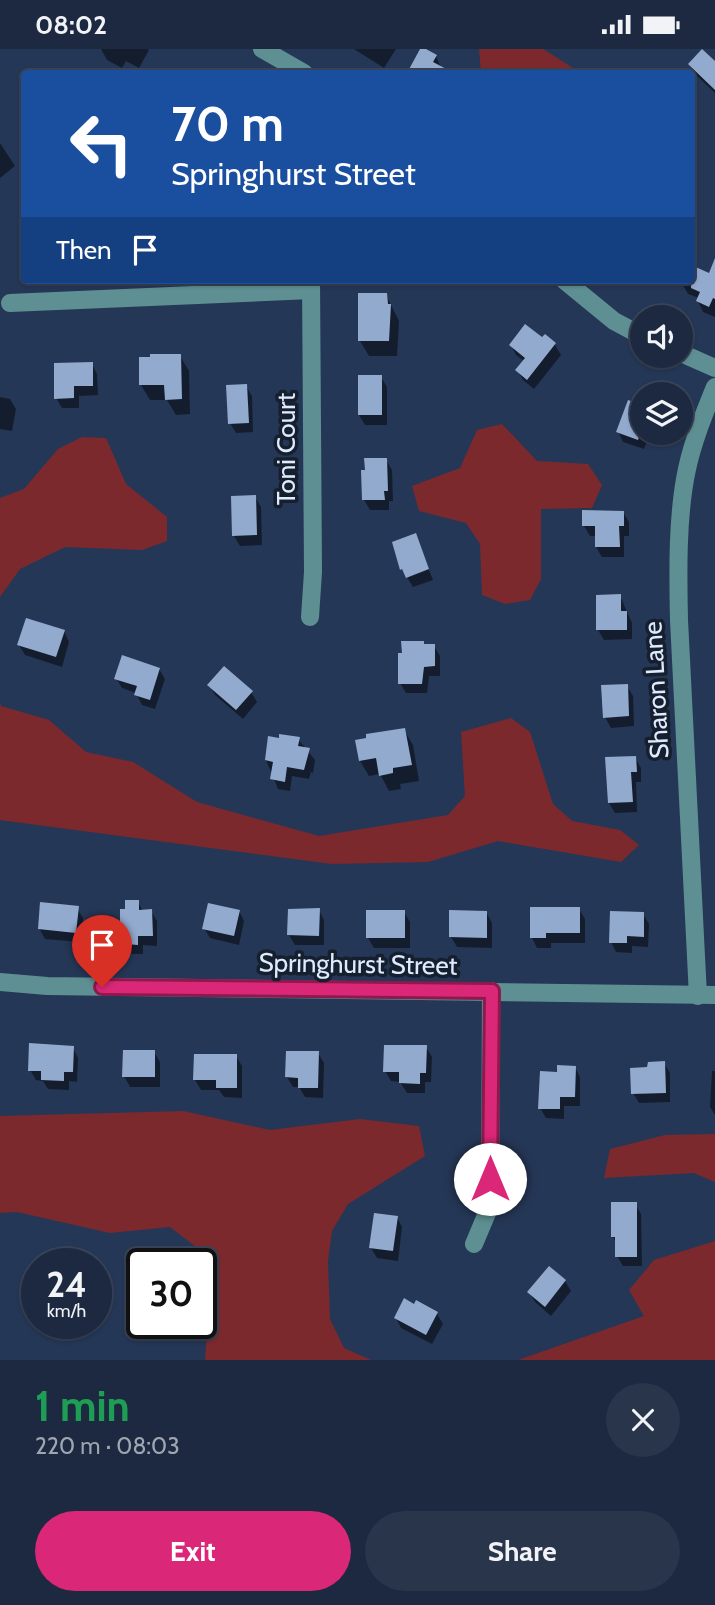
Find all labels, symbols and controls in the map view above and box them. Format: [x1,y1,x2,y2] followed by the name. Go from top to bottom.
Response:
[35,9,107,41] text: 08:02
[171,94,284,153] text: 70 m
[56,98,147,189] icon: left
[171,154,416,193] text: Springhurst Street
[126,231,164,269] icon: arrive
[56,234,112,266] text: Then
[630,305,693,445] map controls
[630,305,693,368] button: sound
[630,382,693,445] button: layers
[270,392,302,505] street label: Toni Court
[636,620,676,760] street label: Sharon Lane
[72,915,132,987] pin
[83,926,121,964] icon: arrive
[258,946,458,982] street label: Springhurst Street
[453,1142,527,1216] position arrow
[126,1248,217,1339] speed limit sign: 30
[46,1263,87,1306] text: 24
[47,1300,86,1322] text: km/h
[35,1380,130,1432] text: 1 min
[606,1383,680,1457] button: close
[35,1432,180,1460] text: 220 m · 08:03
[35,1511,351,1591] button: Exit
[365,1511,680,1591] button: Share

